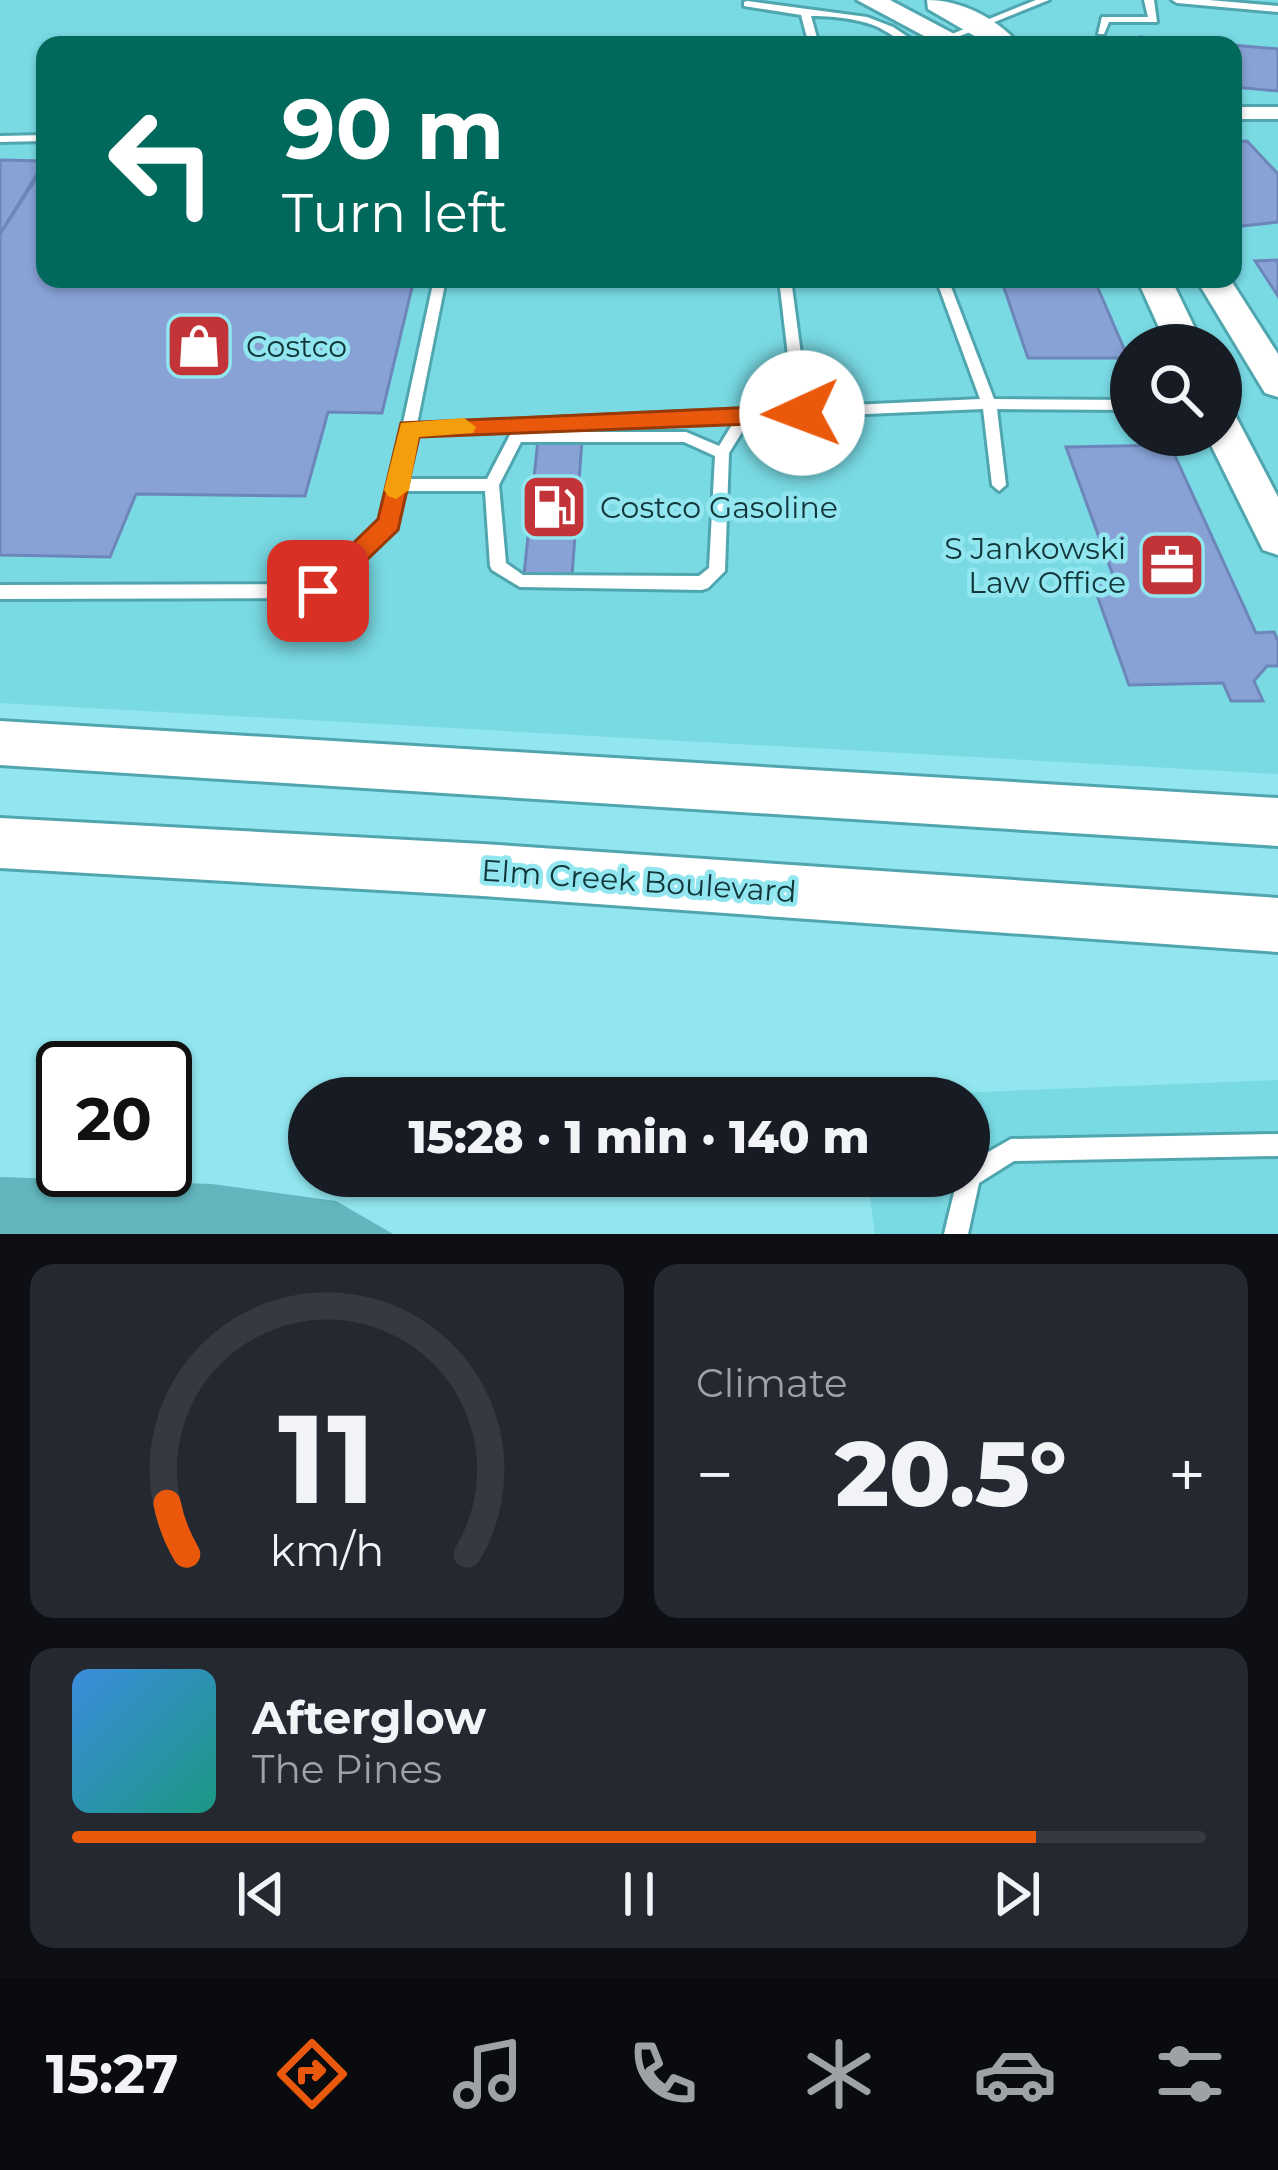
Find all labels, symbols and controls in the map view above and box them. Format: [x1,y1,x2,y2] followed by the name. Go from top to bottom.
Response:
[282,78,504,180] text: 90 m
[84,84,240,240] icon: left
[282,180,508,246] text: Turn left
[164,311,234,381] shop icon: Costco
[1110,324,1242,456] map controls
[1110,324,1242,456] button: search
[246,328,347,365] place label: Costco
[739,350,865,476] position arrow
[519,472,589,542] fuel station icon: Costco Gasoline
[600,489,838,526] place label: Costco Gasoline
[944,530,1126,601] place label: S Jankowski Law Office
[1137,530,1207,600] office icon: S Jankowski Law Office
[267,540,369,642] pin
[285,558,351,624] icon: arrive
[480,852,798,910] street label: Elm Creek Boulevard
[36,1041,192,1197] speed limit sign: 20
[408,1109,870,1164] text: 15:28 · 1 min · 140 m
[696,1359,848,1407] text: Climate
[278,1382,376,1534] text: 11
[835,1419,1067,1529] text: 20.5°
[696,1434,734,1515] text: −
[1168,1434,1206,1515] text: +
[270,1524,384,1577] text: km/h
[252,1690,486,1745] text: Afterglow
[252,1745,442,1793] text: The Pines
[228,1861,294,1927] icon: previous
[606,1861,672,1927] icon: pause
[984,1861,1050,1927] icon: next
[270,2032,354,2116] icon: directions
[446,2032,530,2116] icon: music
[621,2032,705,2116] icon: phone
[797,2032,881,2116] icon: climate
[973,2032,1057,2116] icon: car
[1148,2032,1232,2116] icon: filters
[46,2041,179,2107] text: 15:27

